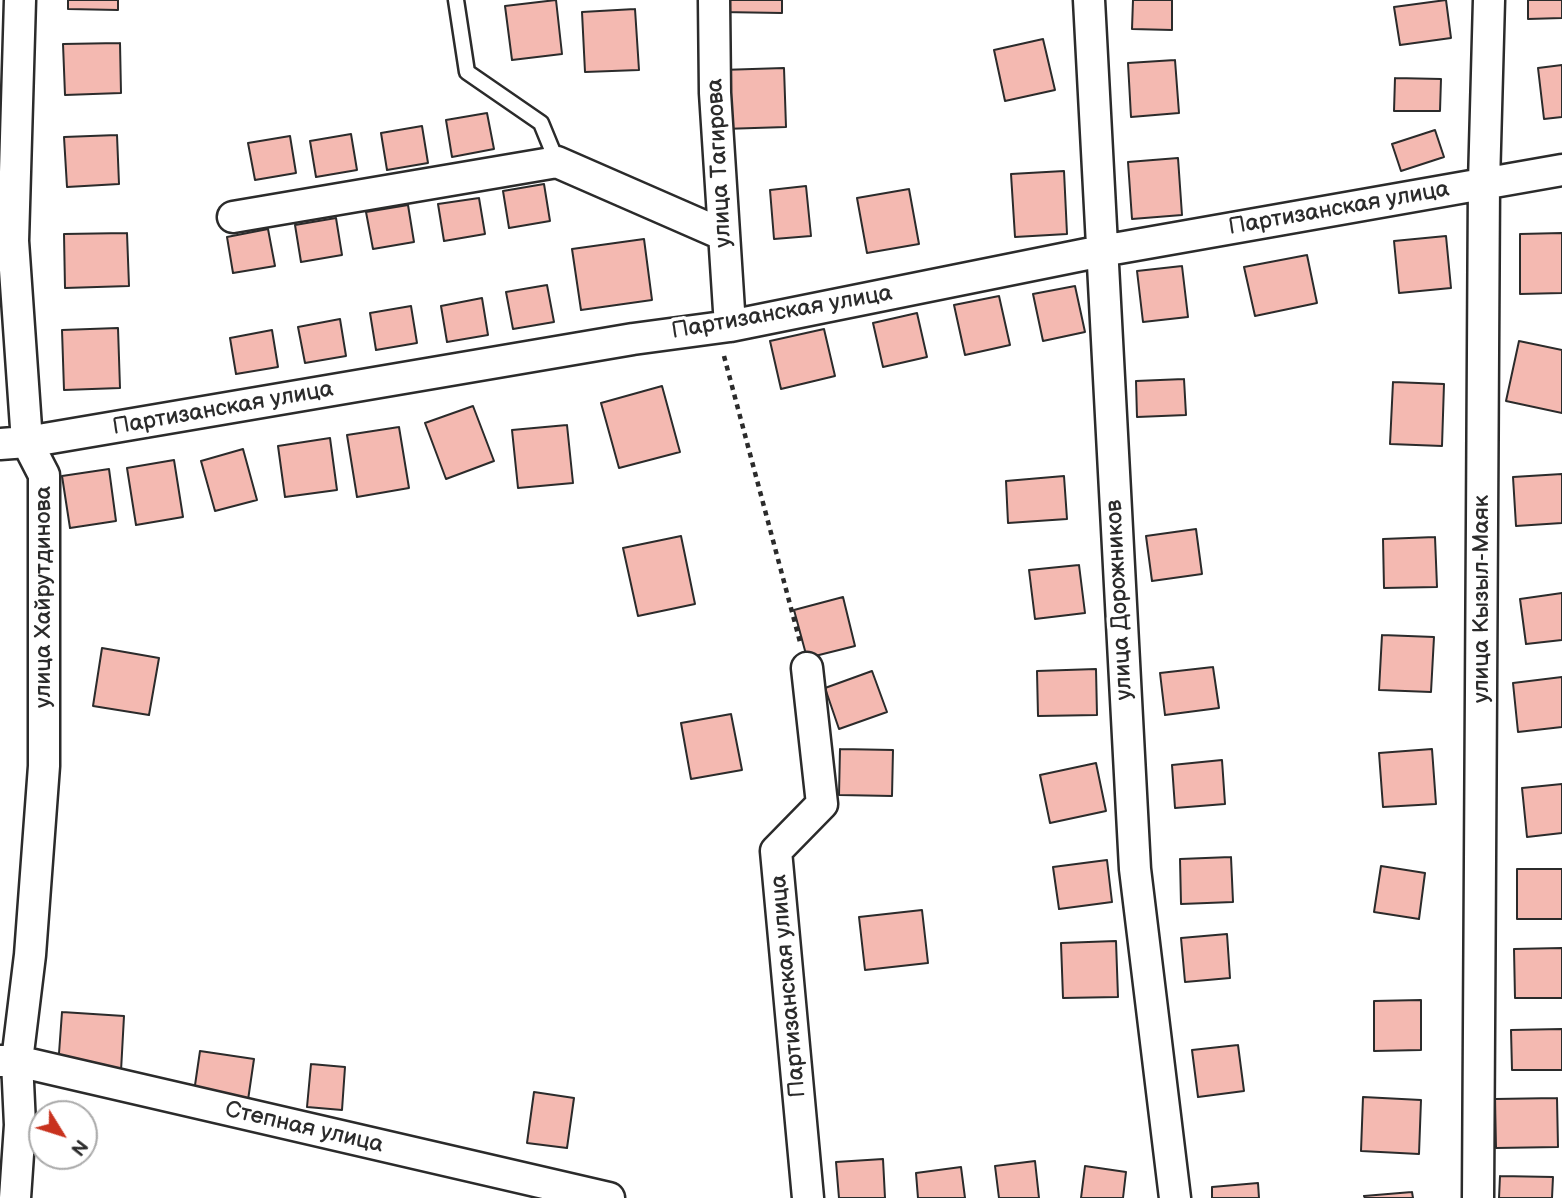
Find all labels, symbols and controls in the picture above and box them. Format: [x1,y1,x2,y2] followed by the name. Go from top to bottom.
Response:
[702,78,738,248] street label: улица Тагирова
[1226,176,1452,242] street label: Партизанская улица
[669,280,895,346] street label: Партизанская улица
[110,376,336,442] street label: Партизанская улица
[30,486,58,708] street label: улица Хайрутдинова
[1468,495,1496,703] street label: улица Кызыл-Маяк
[1101,499,1139,701] street label: улица Дорожников
[765,873,813,1099] street label: Партизанская улица
[222,1096,386,1160] street label: Степная улица
[28,1100,98,1170] north arrow
[65,1134,92,1160] text: N

